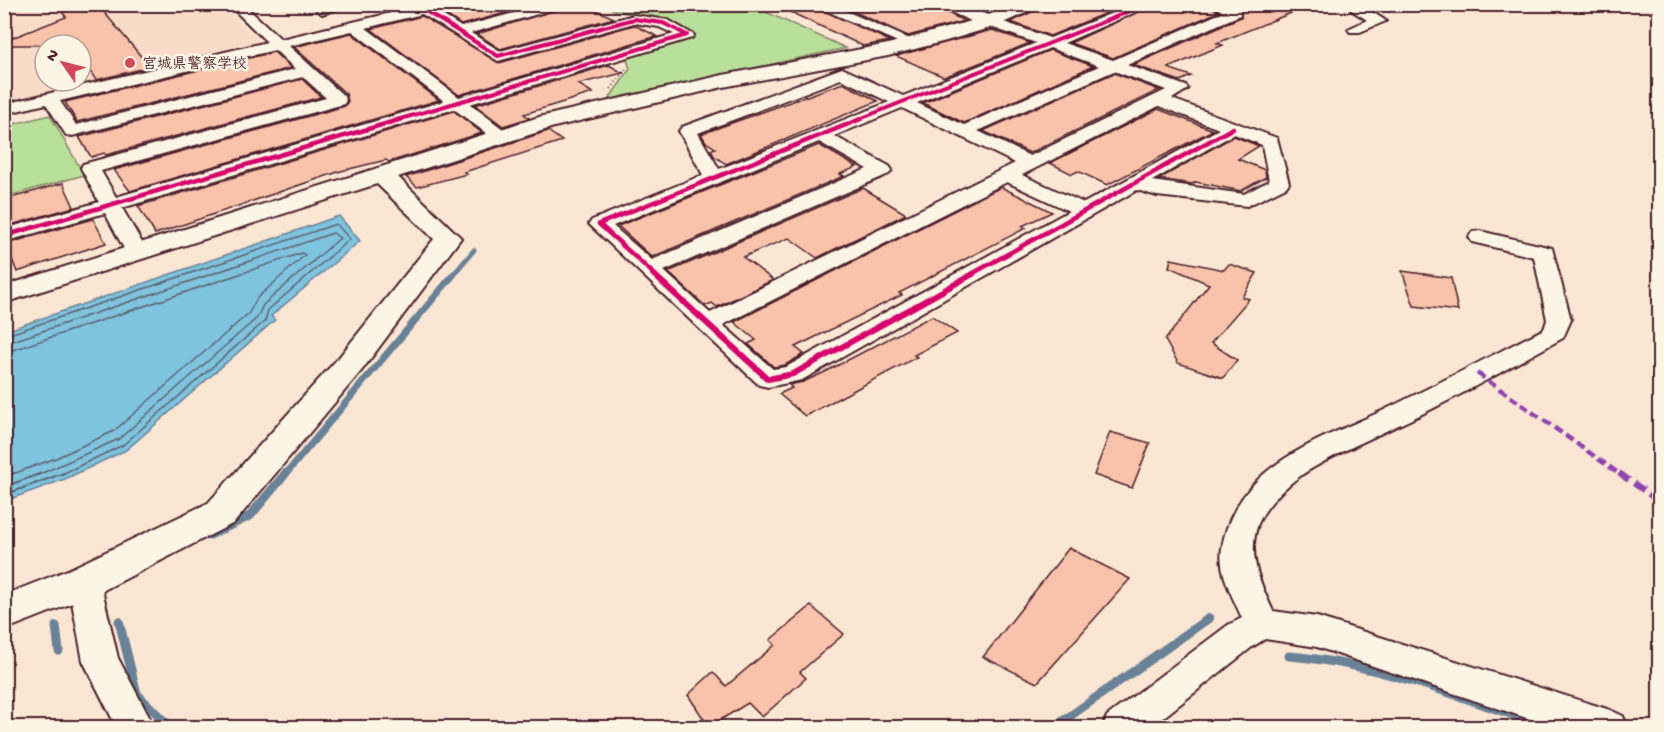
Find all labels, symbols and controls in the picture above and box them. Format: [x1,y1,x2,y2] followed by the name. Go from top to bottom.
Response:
[33,33,93,93] north arrow
[43,46,65,66] text: N
[142,55,247,74] place label: 宮城県警察学校
[123,56,137,70] marker: 宮城県警察学校

